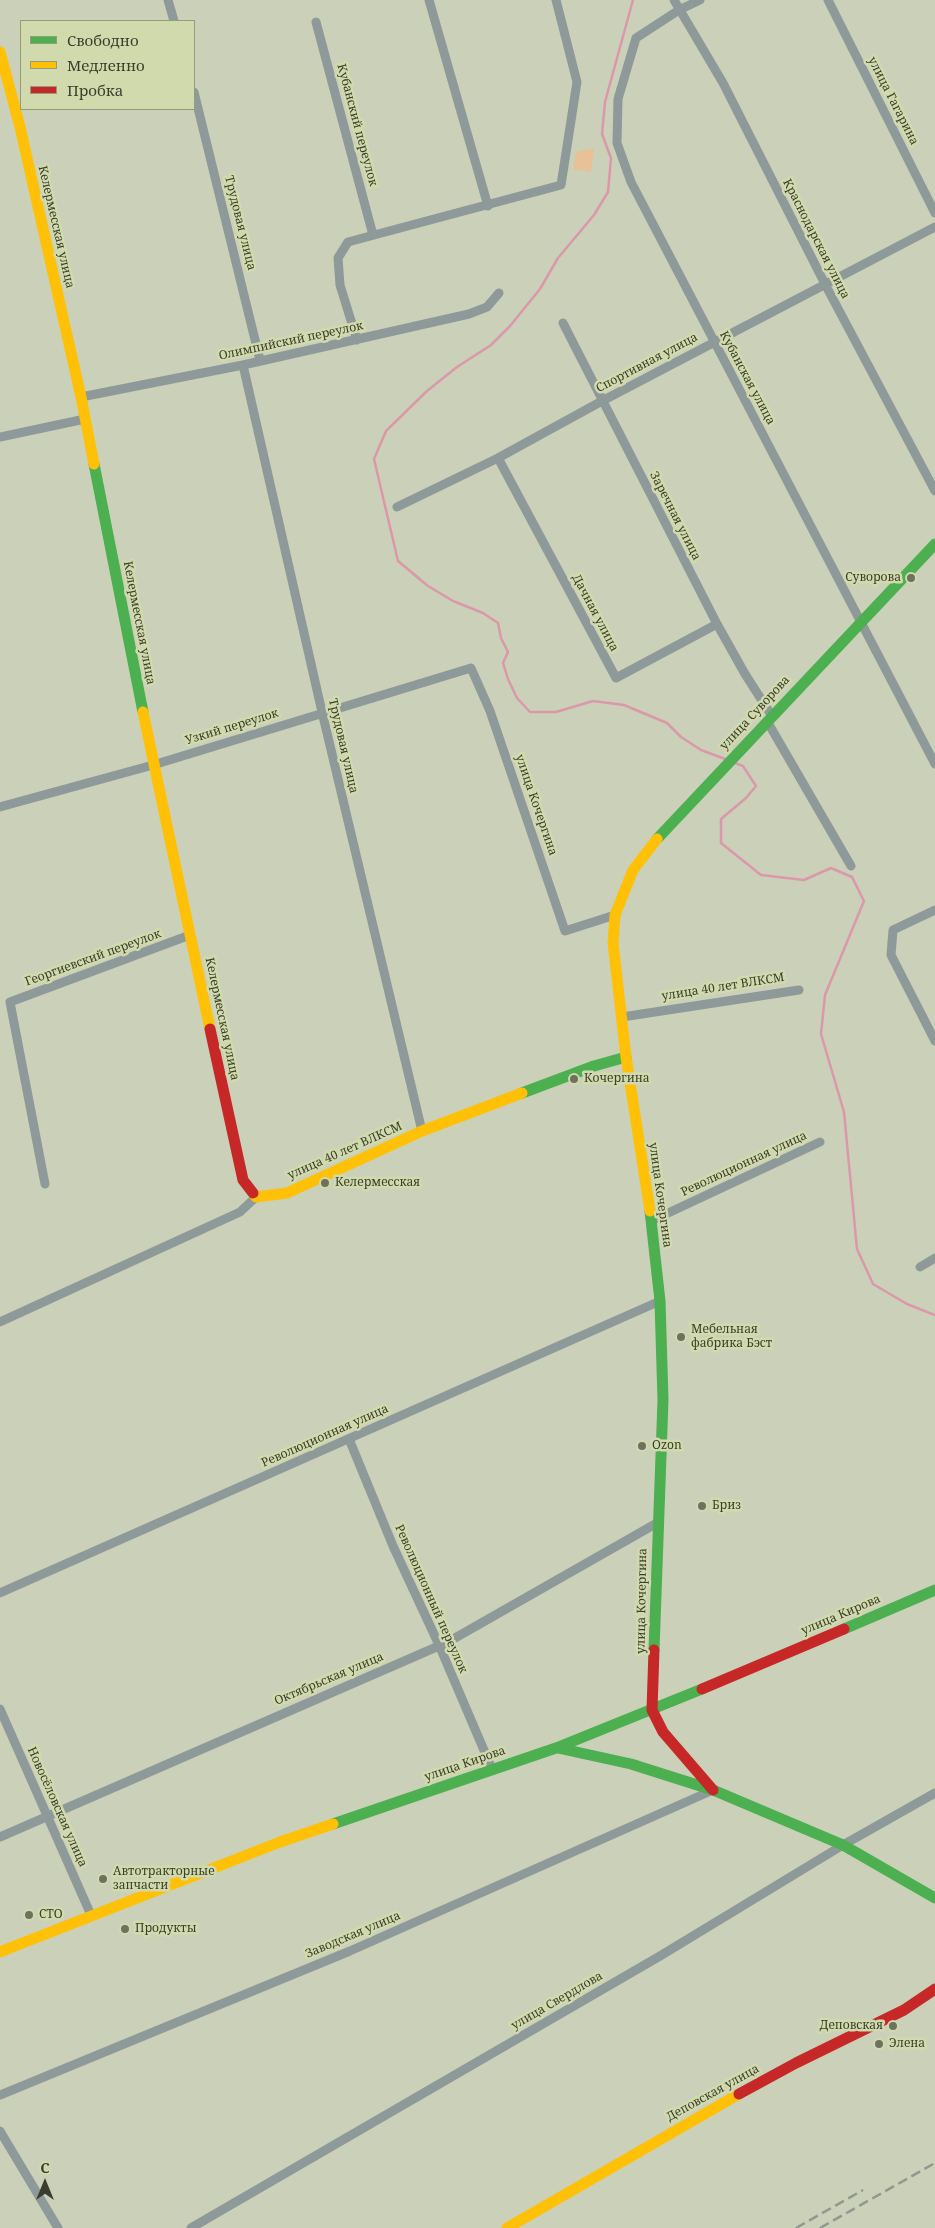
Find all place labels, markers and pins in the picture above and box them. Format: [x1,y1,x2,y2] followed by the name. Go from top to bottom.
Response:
[845,571,901,585] place label: Суворова
[905,572,917,584] marker: Суворова
[584,1072,650,1086] place label: Кочергина
[568,1073,580,1085] marker: Кочергина
[335,1176,420,1190] place label: Келермесская
[319,1177,331,1189] marker: Келермесская
[691,1323,772,1351] place label: Мебельная фабрика Бэст
[675,1331,687,1343] marker: Мебельная фабрика Бэст
[652,1439,682,1453] place label: Ozon
[636,1440,648,1452] marker: Ozon
[712,1499,741,1513] place label: Бриз
[696,1500,708,1512] marker: Бриз
[113,1865,215,1893] place label: Автотракторные запчасти
[97,1873,109,1885] marker: Автотракторные запчасти
[39,1908,63,1922] place label: СТО
[23,1909,35,1921] marker: СТО
[135,1922,197,1936] place label: Продукты
[119,1923,131,1935] marker: Продукты
[819,2019,883,2033] place label: Деповская
[887,2020,899,2032] marker: Деповская
[889,2037,925,2051] place label: Элена
[873,2038,885,2050] marker: Элена

